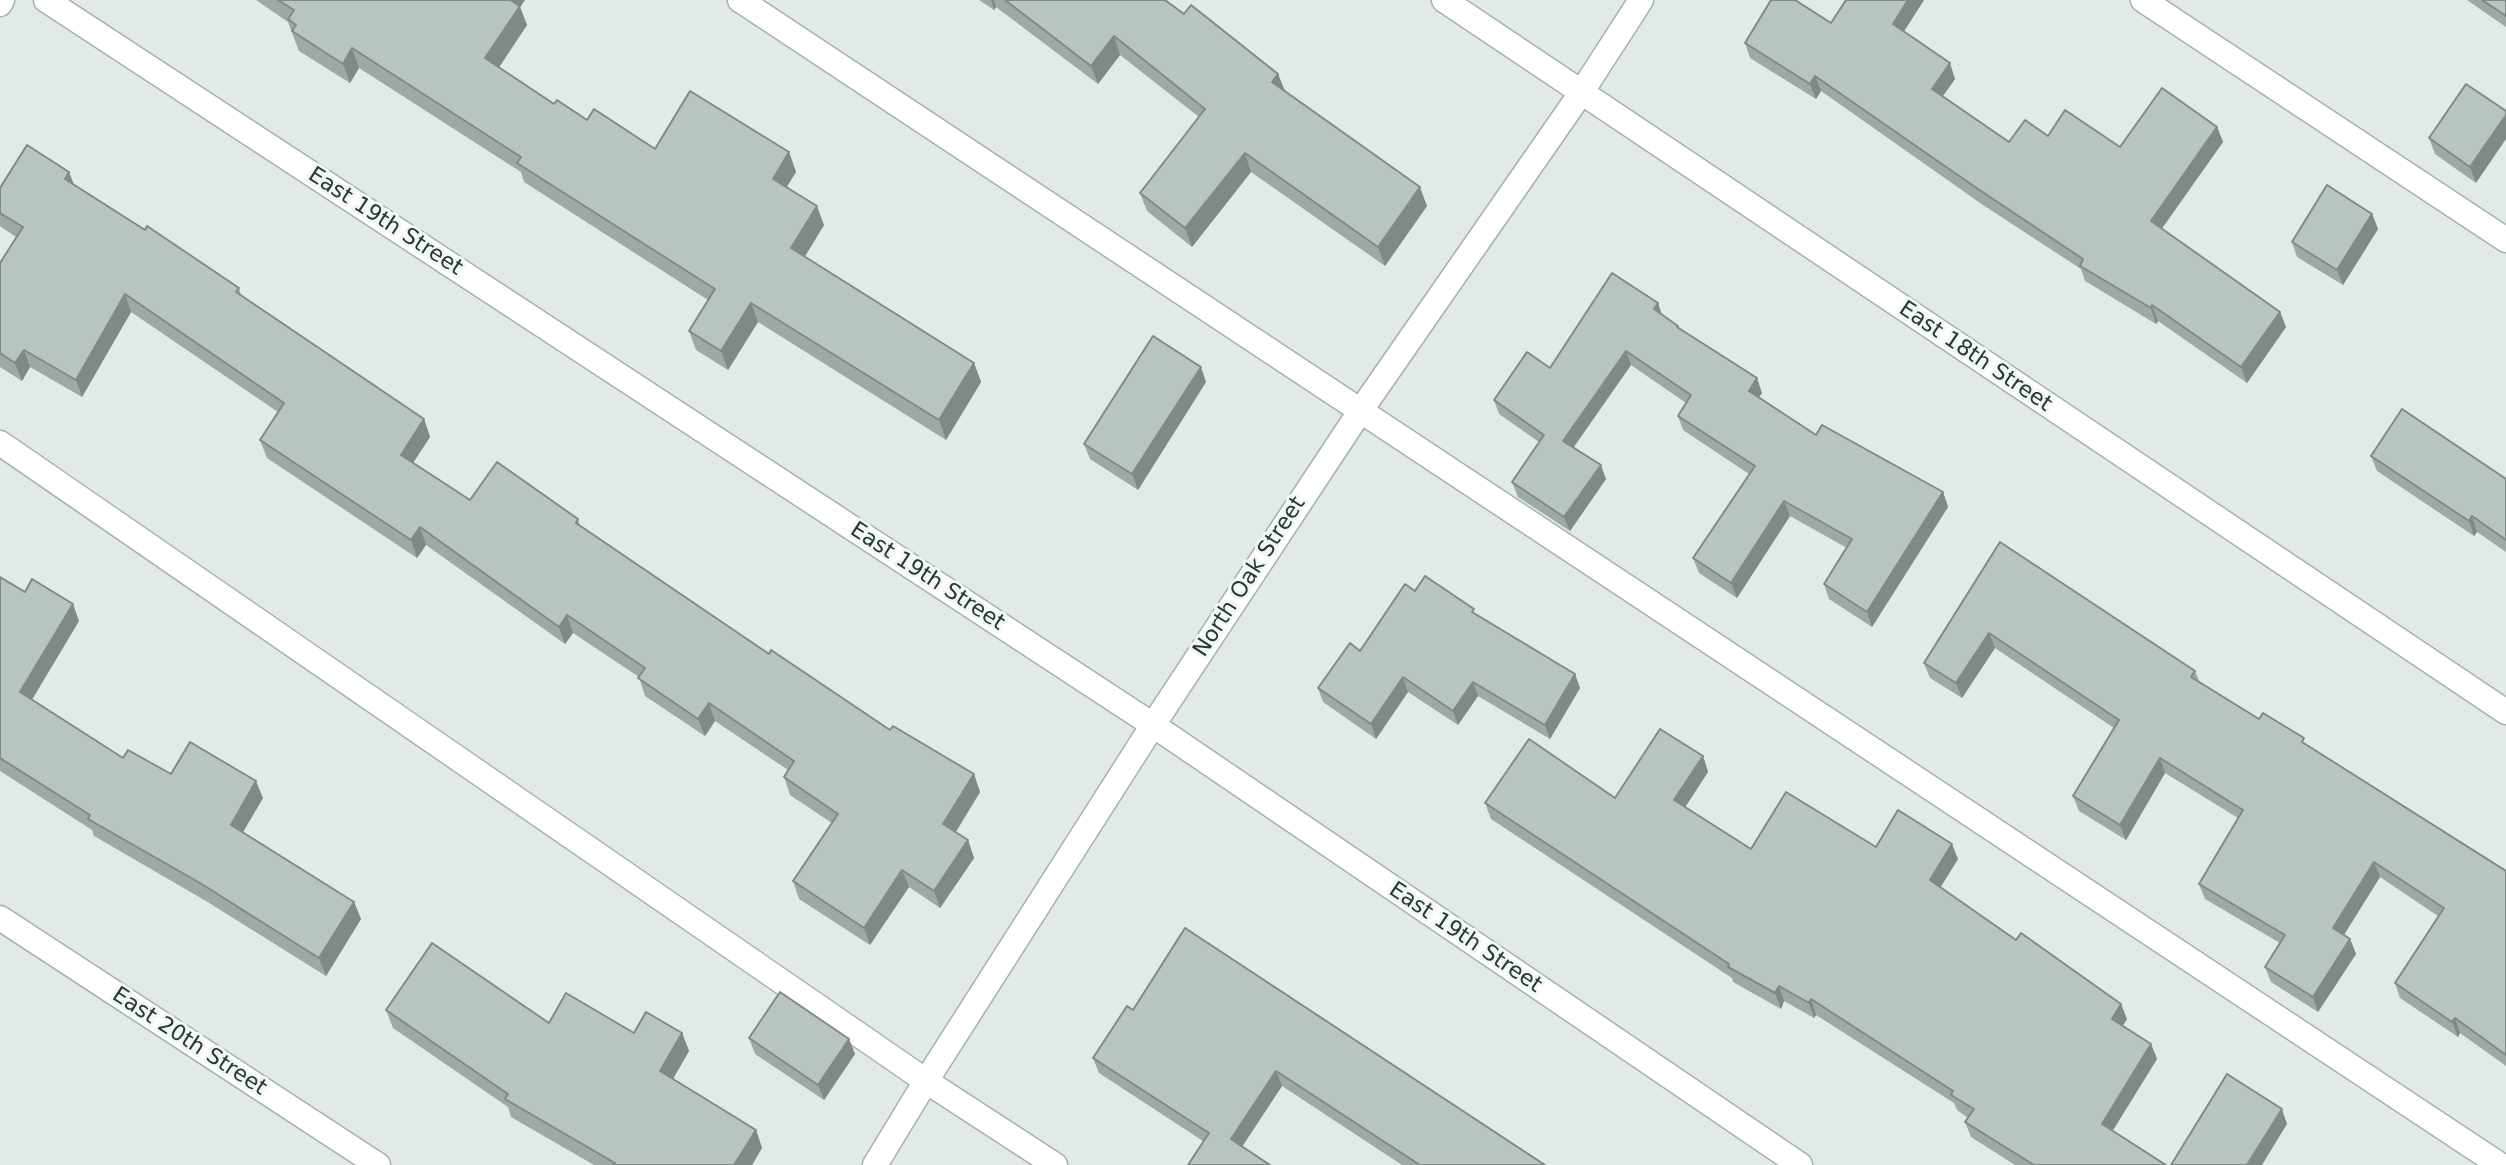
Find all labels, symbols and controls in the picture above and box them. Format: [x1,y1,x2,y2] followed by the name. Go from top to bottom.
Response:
[303,162,467,282] street label: East 19th Street
[1893,296,2057,418] street label: East 18th Street
[1188,492,1312,662] street label: North Oak Street
[845,517,1009,637] street label: East 19th Street
[1383,877,1547,999] street label: East 19th Street
[107,982,271,1102] street label: East 20th Street

